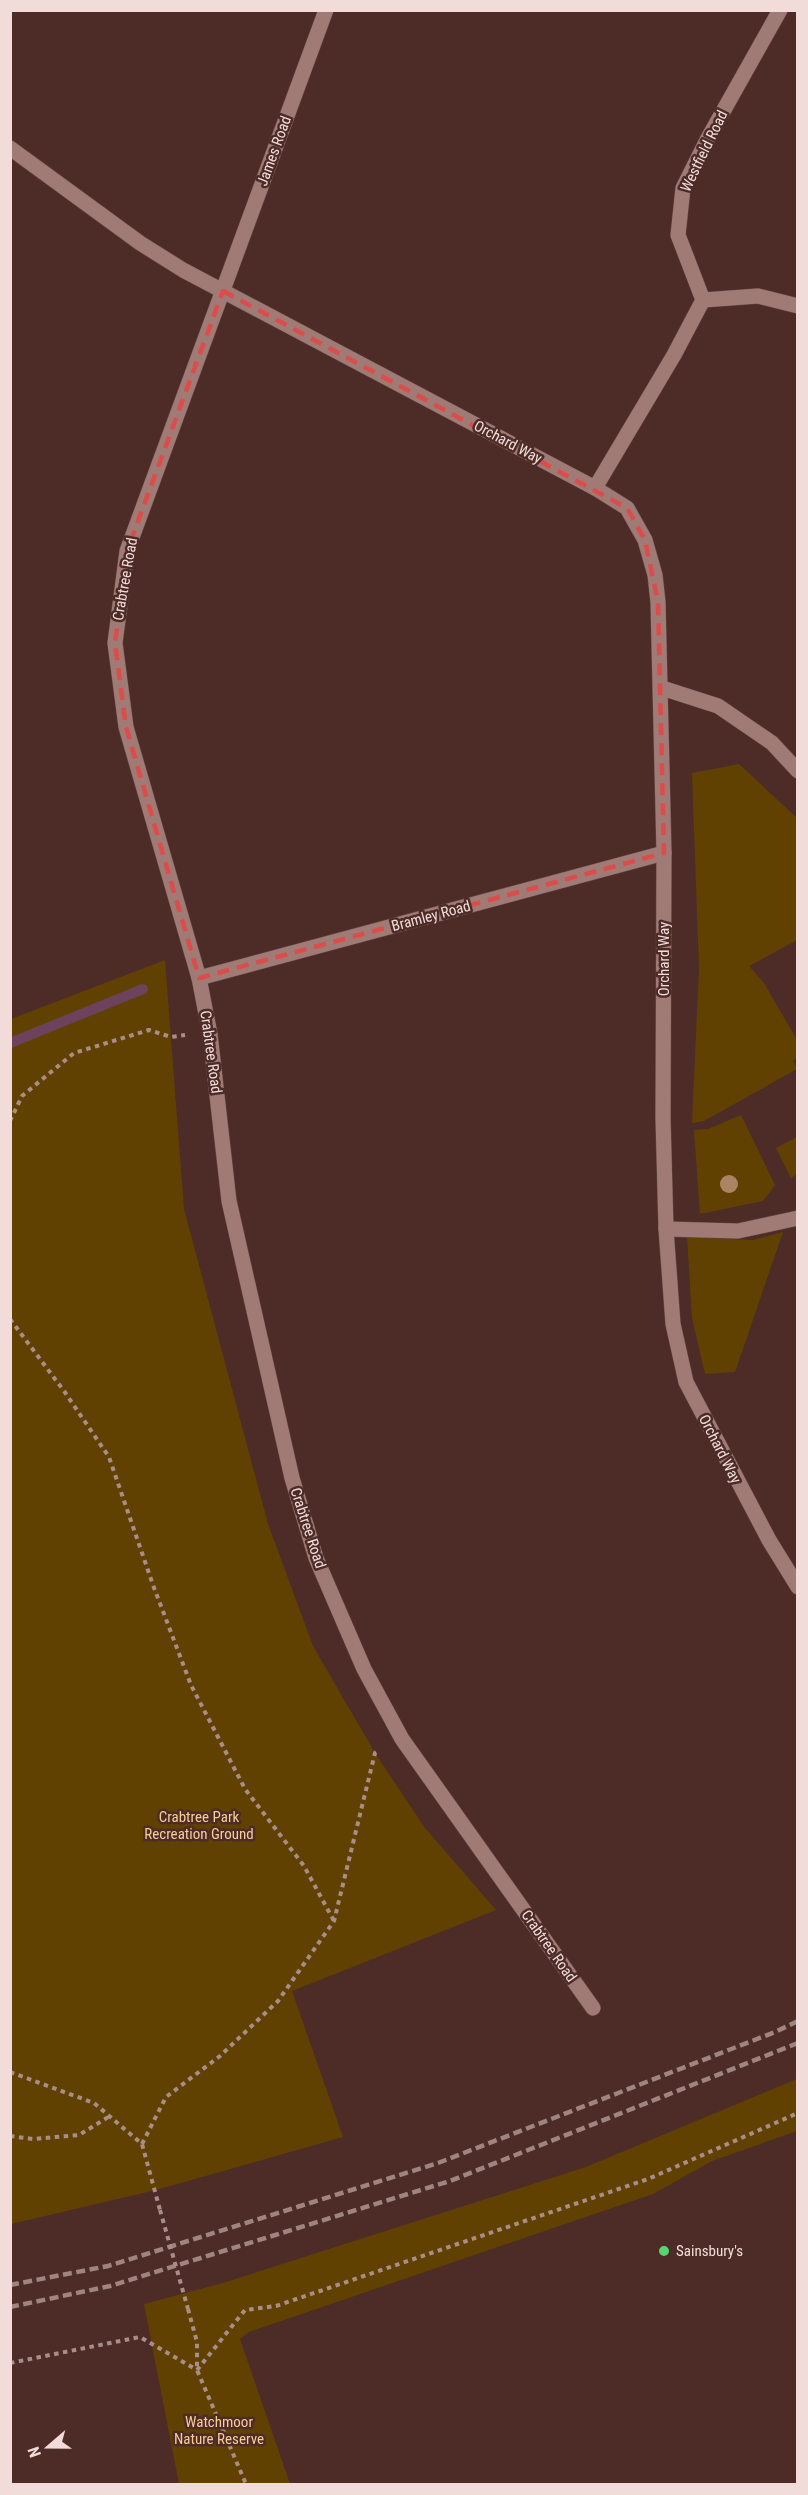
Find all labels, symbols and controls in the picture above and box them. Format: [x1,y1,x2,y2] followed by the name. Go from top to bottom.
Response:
[677,107,731,195] street label: Westfield Road
[253,114,295,188] street label: James Road
[471,417,545,467] street label: Orchard Way
[109,536,141,622] street label: Crabtree Road
[389,897,473,935] street label: Bramley Road
[655,922,673,996] street label: Orchard Way
[196,1009,226,1095] street label: Crabtree Road
[695,1412,745,1486] street label: Orchard Way
[286,1485,330,1571] street label: Crabtree Road
[144,1808,254,1843] park label: Crabtree Park Recreation Ground
[518,1906,580,1986] street label: Crabtree Road
[676,2242,743,2260] place label: Sainsbury's
[657,2244,671,2258] marker: Sainsbury's
[174,2413,264,2448] park label: Watchmoor Nature Reserve
[18,2417,78,2477] north arrow
[24,2444,45,2460] text: N

